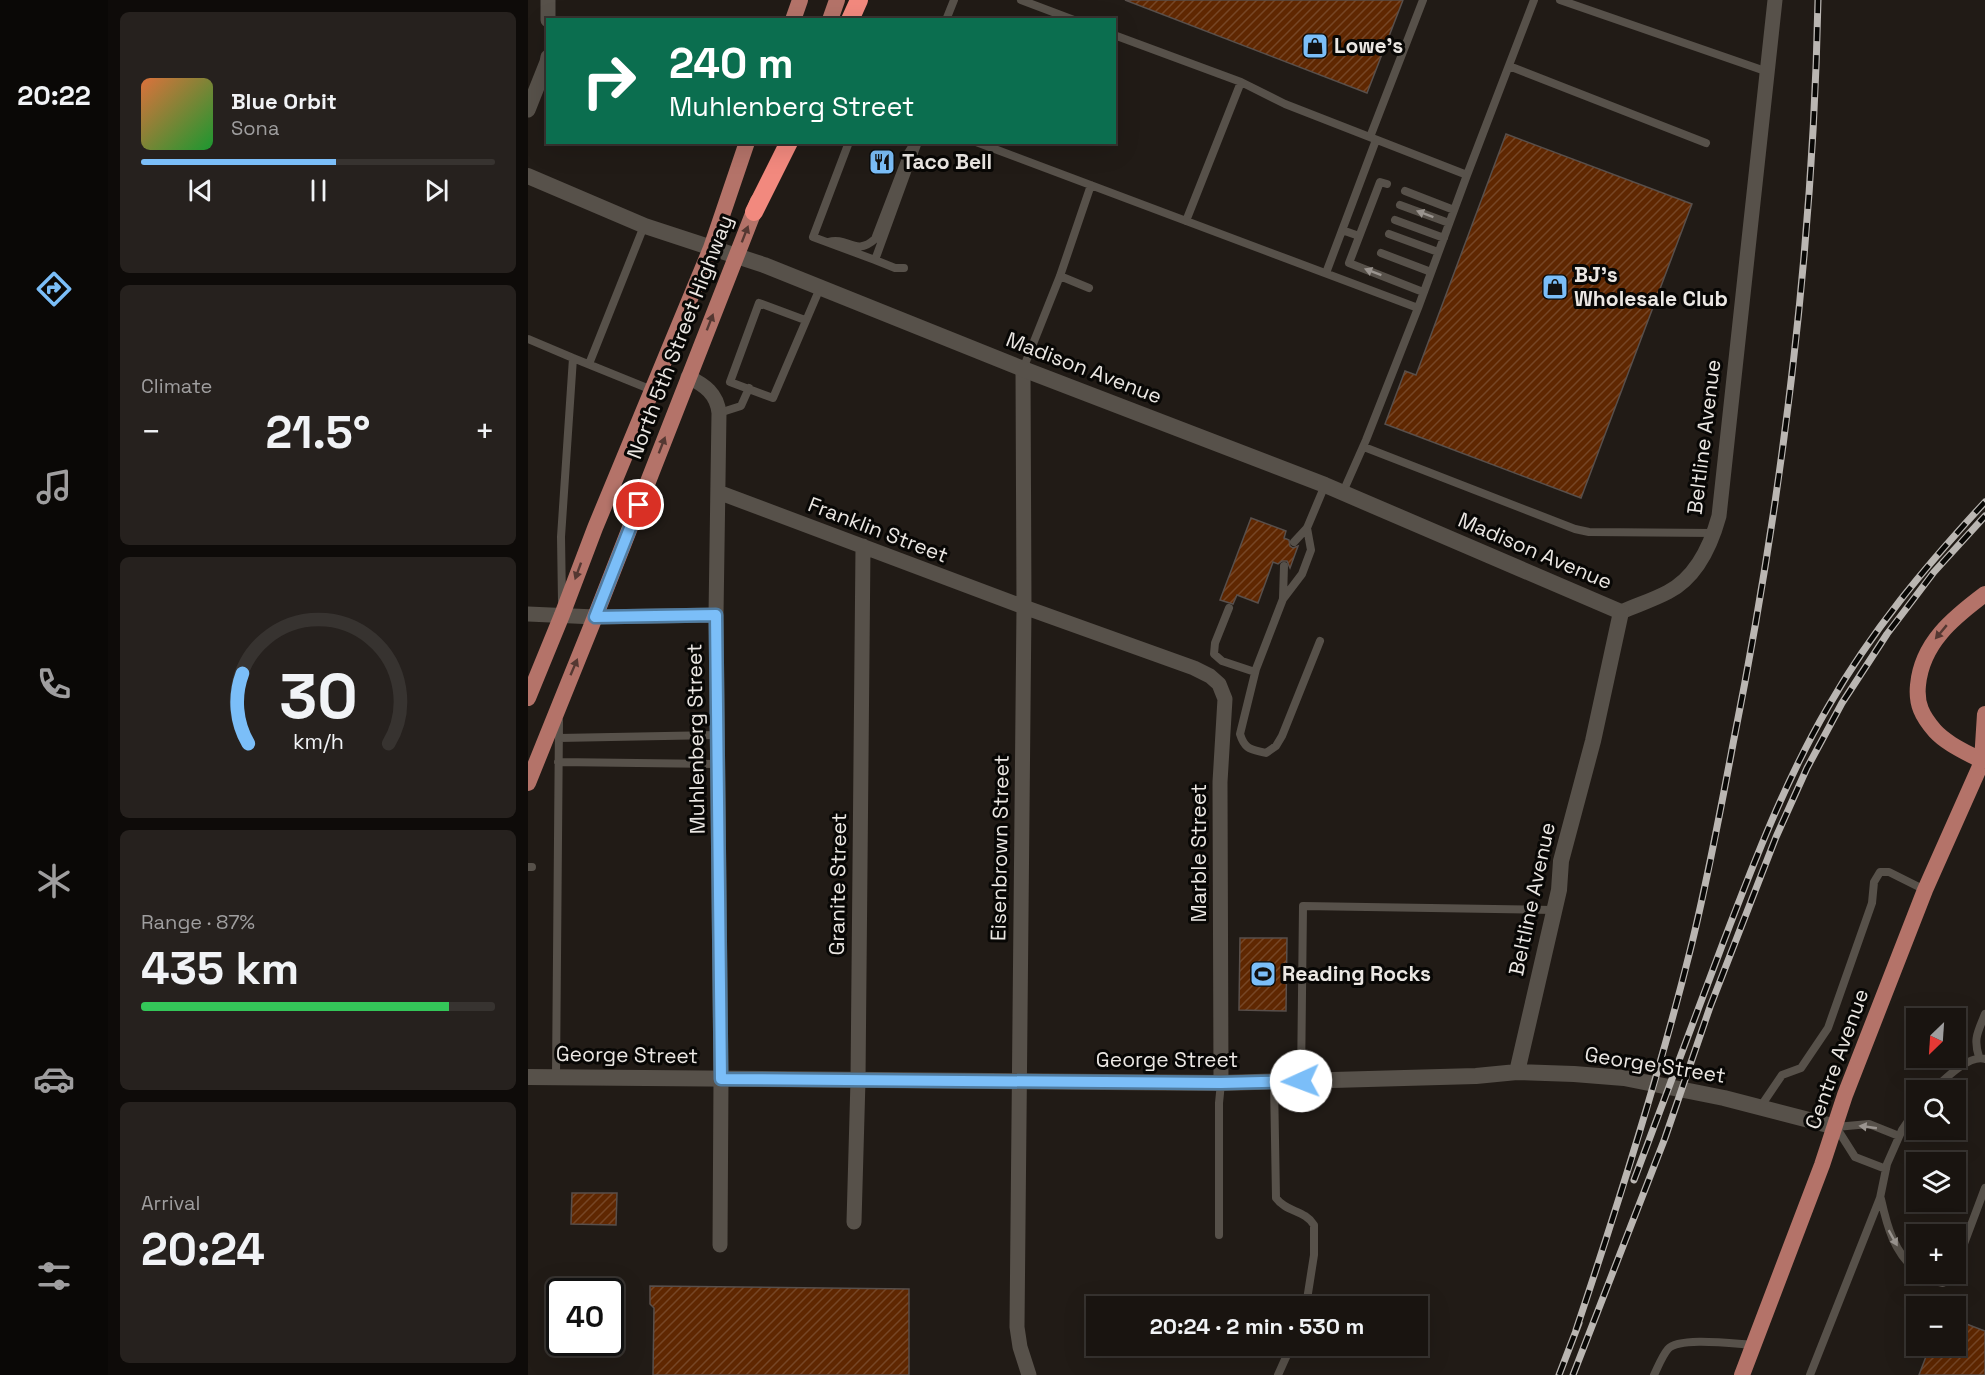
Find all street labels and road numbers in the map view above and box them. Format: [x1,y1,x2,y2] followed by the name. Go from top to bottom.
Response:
[620,211,739,463] street label: North 5th Street Highway
[1002,325,1166,410] street label: Madison Avenue
[1681,358,1726,516] street label: Beltline Avenue
[804,490,952,569] street label: Franklin Street
[1454,506,1616,595] street label: Madison Avenue
[680,643,711,835] street label: Muhlenberg Street
[984,755,1015,941] street label: Eisenbrown Street
[1185,784,1212,922] street label: Marble Street
[823,812,852,956] street label: Granite Street
[1502,820,1561,978] street label: Beltline Avenue
[1799,985,1874,1133] street label: Centre Avenue
[556,1040,698,1069] street label: George Street
[1583,1040,1727,1089] street label: George Street
[1096,1046,1238,1073] street label: George Street

